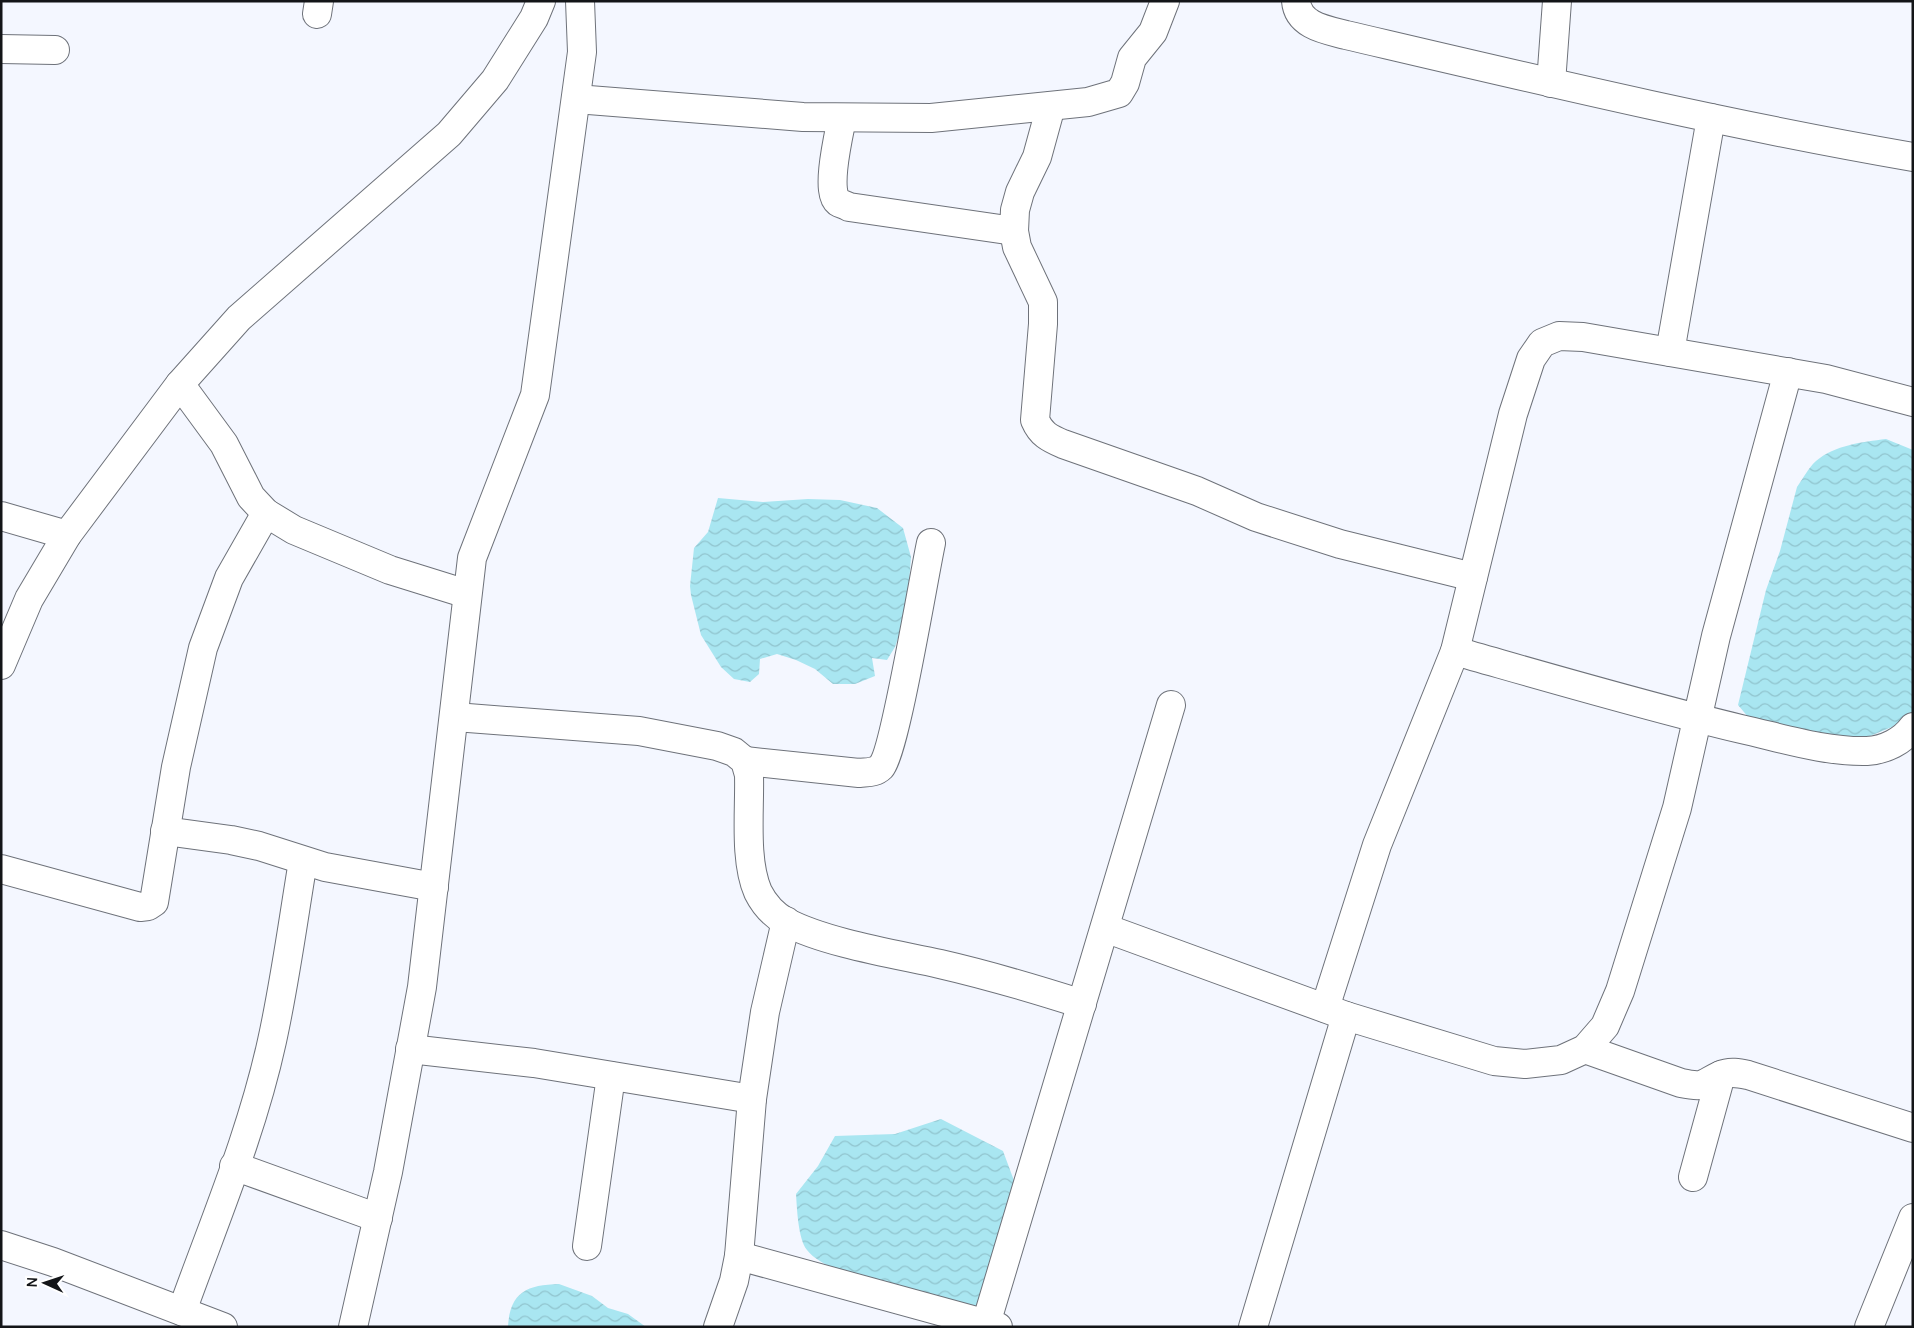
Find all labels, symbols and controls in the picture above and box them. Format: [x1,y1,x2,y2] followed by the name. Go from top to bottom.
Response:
[20,1258,70,1308] north arrow
[22,1277,41,1288] text: N

